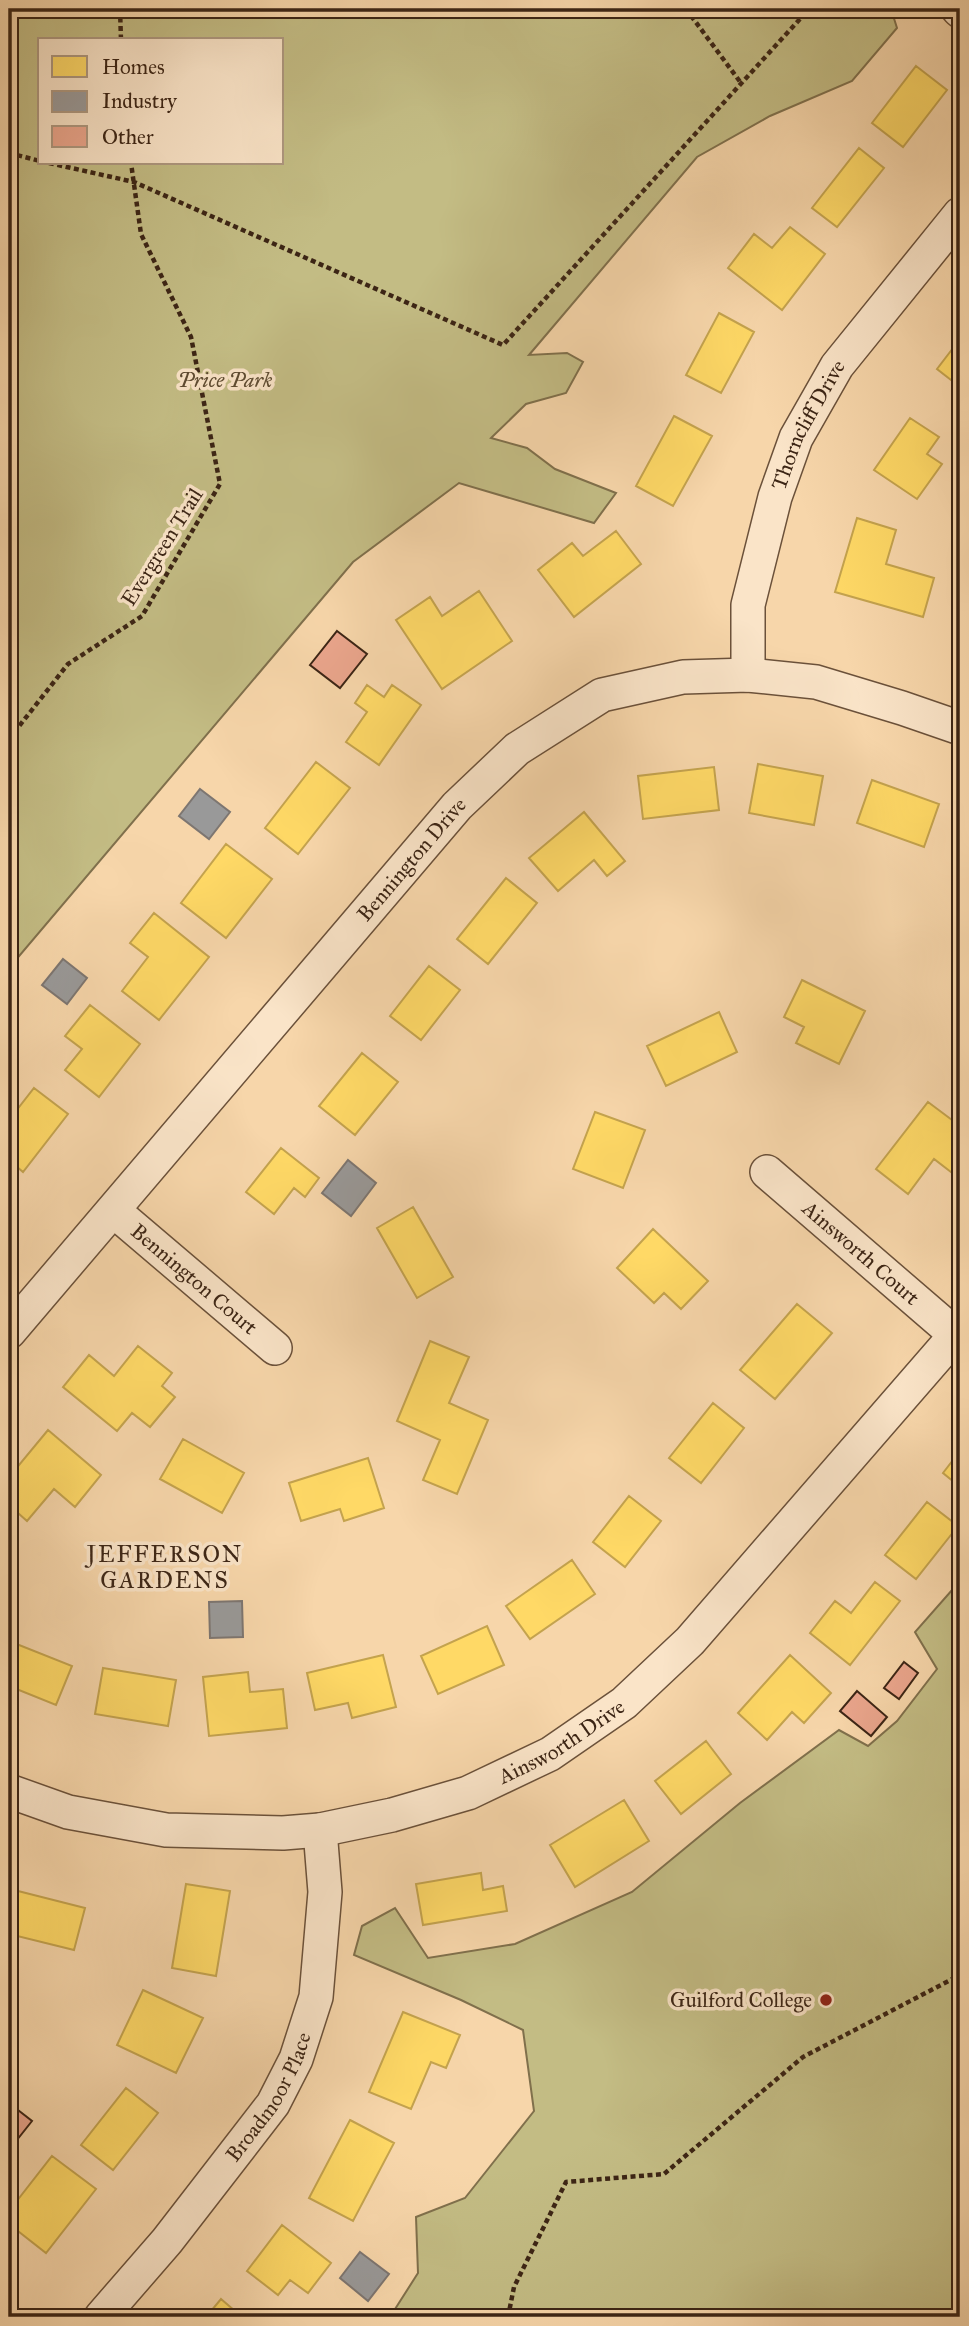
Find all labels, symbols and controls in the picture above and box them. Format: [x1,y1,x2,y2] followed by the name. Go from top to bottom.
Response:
[38,38,284,164] legend
[102,54,165,80] text: Homes
[102,88,178,114] text: Industry
[102,124,154,150] text: Other
[766,354,851,493] street label: Thorncliff Drive
[178,367,273,393] park label: Price Park
[115,483,209,611] street label: Evergreen Trail
[352,791,472,927] street label: Bennington Drive
[796,1195,925,1311] street label: Ainsworth Court
[125,1218,263,1341] street label: Bennington Court
[84,1540,243,1594] district label: JEFFERSON GARDENS
[493,1693,630,1790] street label: Ainsworth Drive
[670,1987,812,2013] place label: Guilford College
[818,1992,834,2008] marker: Guilford College
[220,2029,317,2167] street label: Broadmoor Place

